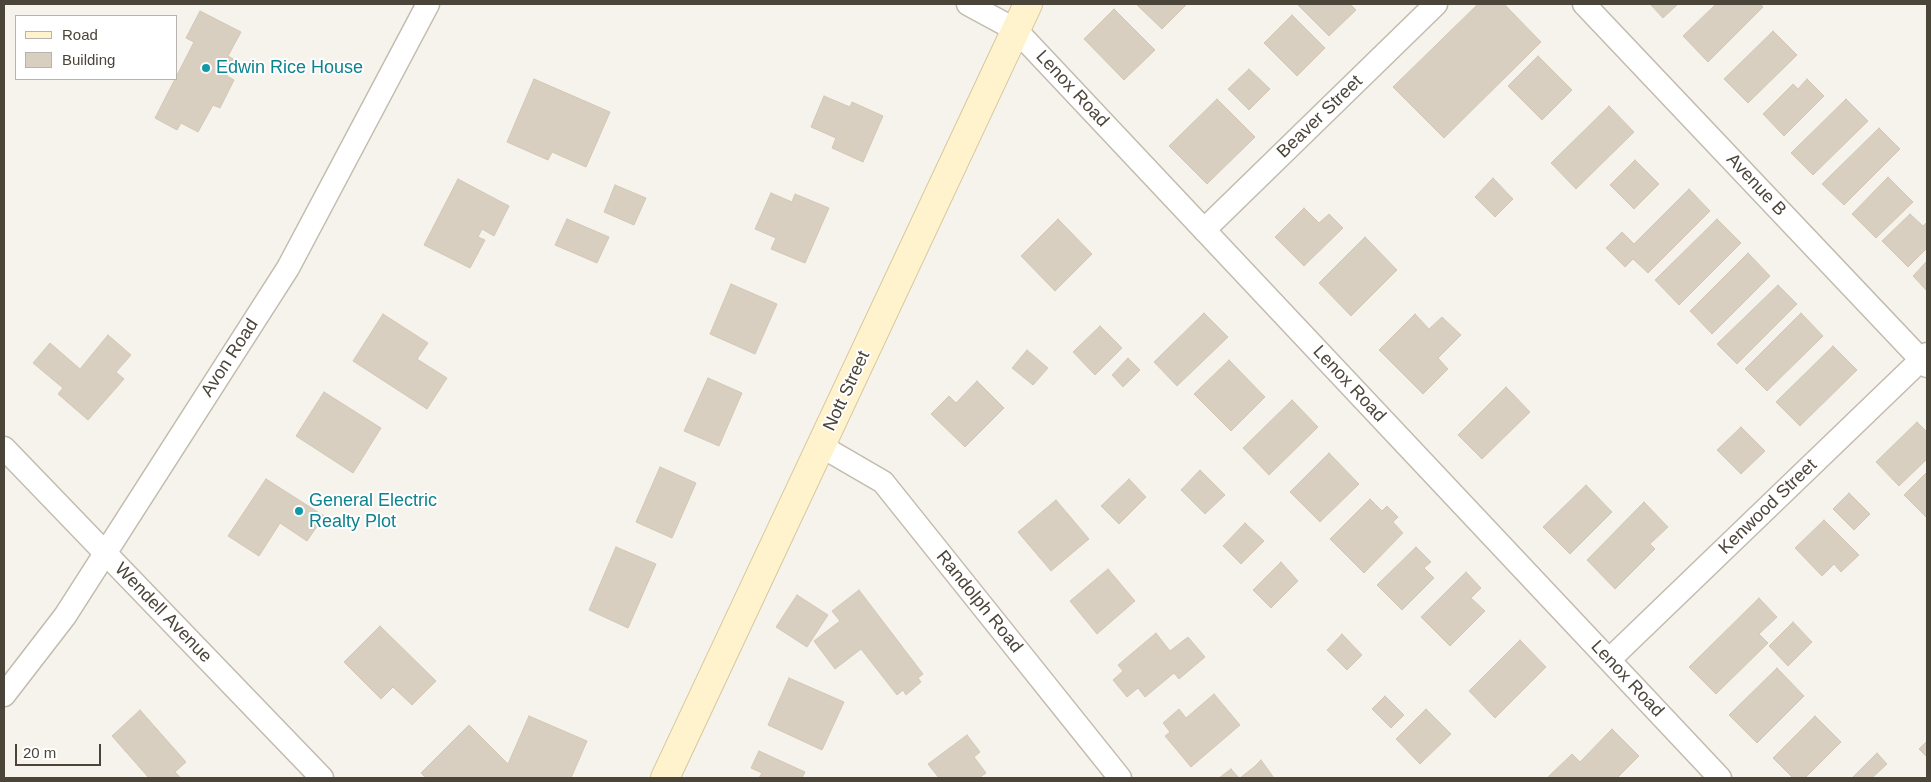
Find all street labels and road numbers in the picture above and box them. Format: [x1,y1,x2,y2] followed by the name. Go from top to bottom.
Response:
[1031,46,1113,132] street label: Lenox Road
[1273,71,1367,163] street label: Beaver Street
[1722,149,1790,221] street label: Avenue B
[197,315,263,401] street label: Avon Road
[1308,341,1390,427] street label: Lenox Road
[819,347,875,435] street label: Nott Street
[1714,455,1822,559] street label: Kenwood Street
[931,547,1027,657] street label: Randolph Road
[110,559,216,667] street label: Wendell Avenue
[1586,636,1668,722] street label: Lenox Road

